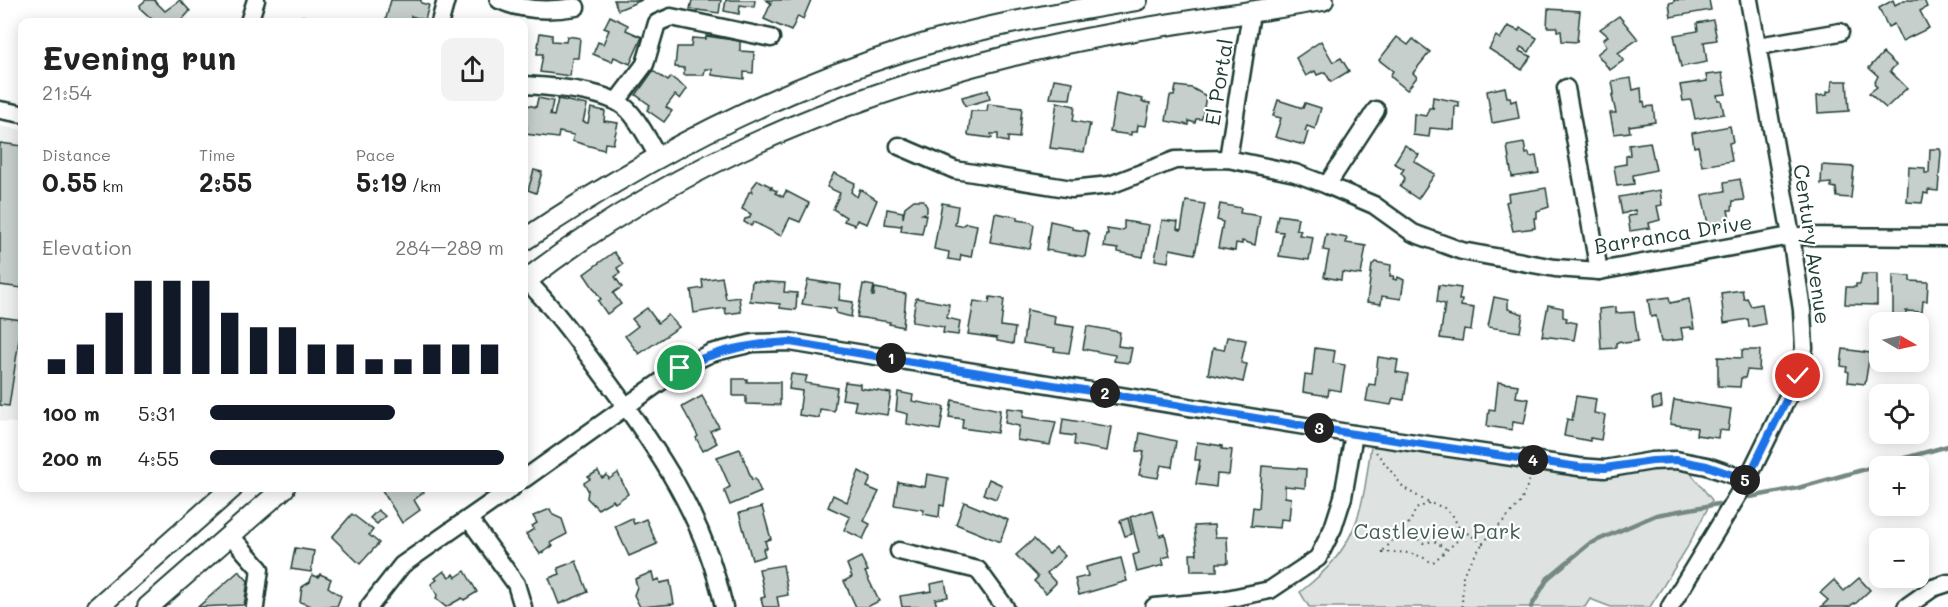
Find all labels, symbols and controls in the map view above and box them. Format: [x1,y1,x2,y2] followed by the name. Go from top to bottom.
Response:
[42,35,236,78] text: Evening run
[1198,37,1238,127] street label: El Portal
[441,38,504,101] button: share
[42,79,92,105] text: 21:54
[42,144,111,165] text: Distance
[199,144,235,165] text: Time
[356,144,395,165] text: Pace
[1788,162,1838,326] street label: Century Avenue
[42,165,97,199] text: 0.55
[199,165,252,199] text: 2:55
[356,165,407,199] text: 5:19
[97,175,123,196] text: km
[407,175,441,196] text: /km
[1592,207,1754,259] street label: Barranca Drive
[42,234,132,260] text: Elevation
[395,234,504,260] text: 284–289 m
[1869,312,1929,372] north arrow
[1869,312,1929,588] map controls
[654,342,705,393] pin
[876,343,906,373] pin: 1
[887,347,895,368] text: 1
[1772,350,1823,401] pin
[663,351,696,384] icon: arrive
[1781,359,1814,392] icon: check
[1090,378,1120,408] pin: 2
[1101,382,1109,403] text: 2
[1869,384,1929,444] button: locate
[42,400,100,426] text: 100 m
[138,400,177,426] text: 5:31
[1304,413,1334,443] pin: 3
[1314,417,1324,438] text: 3
[42,445,102,471] text: 200 m
[138,445,179,471] text: 4:55
[1518,445,1548,475] pin: 4
[1528,449,1538,470] text: 4
[1869,456,1929,516] button: +
[1730,465,1760,495] pin: 5
[1740,469,1750,490] text: 5
[1354,517,1520,544] park label: Castleview Park
[1869,528,1929,588] button: −

